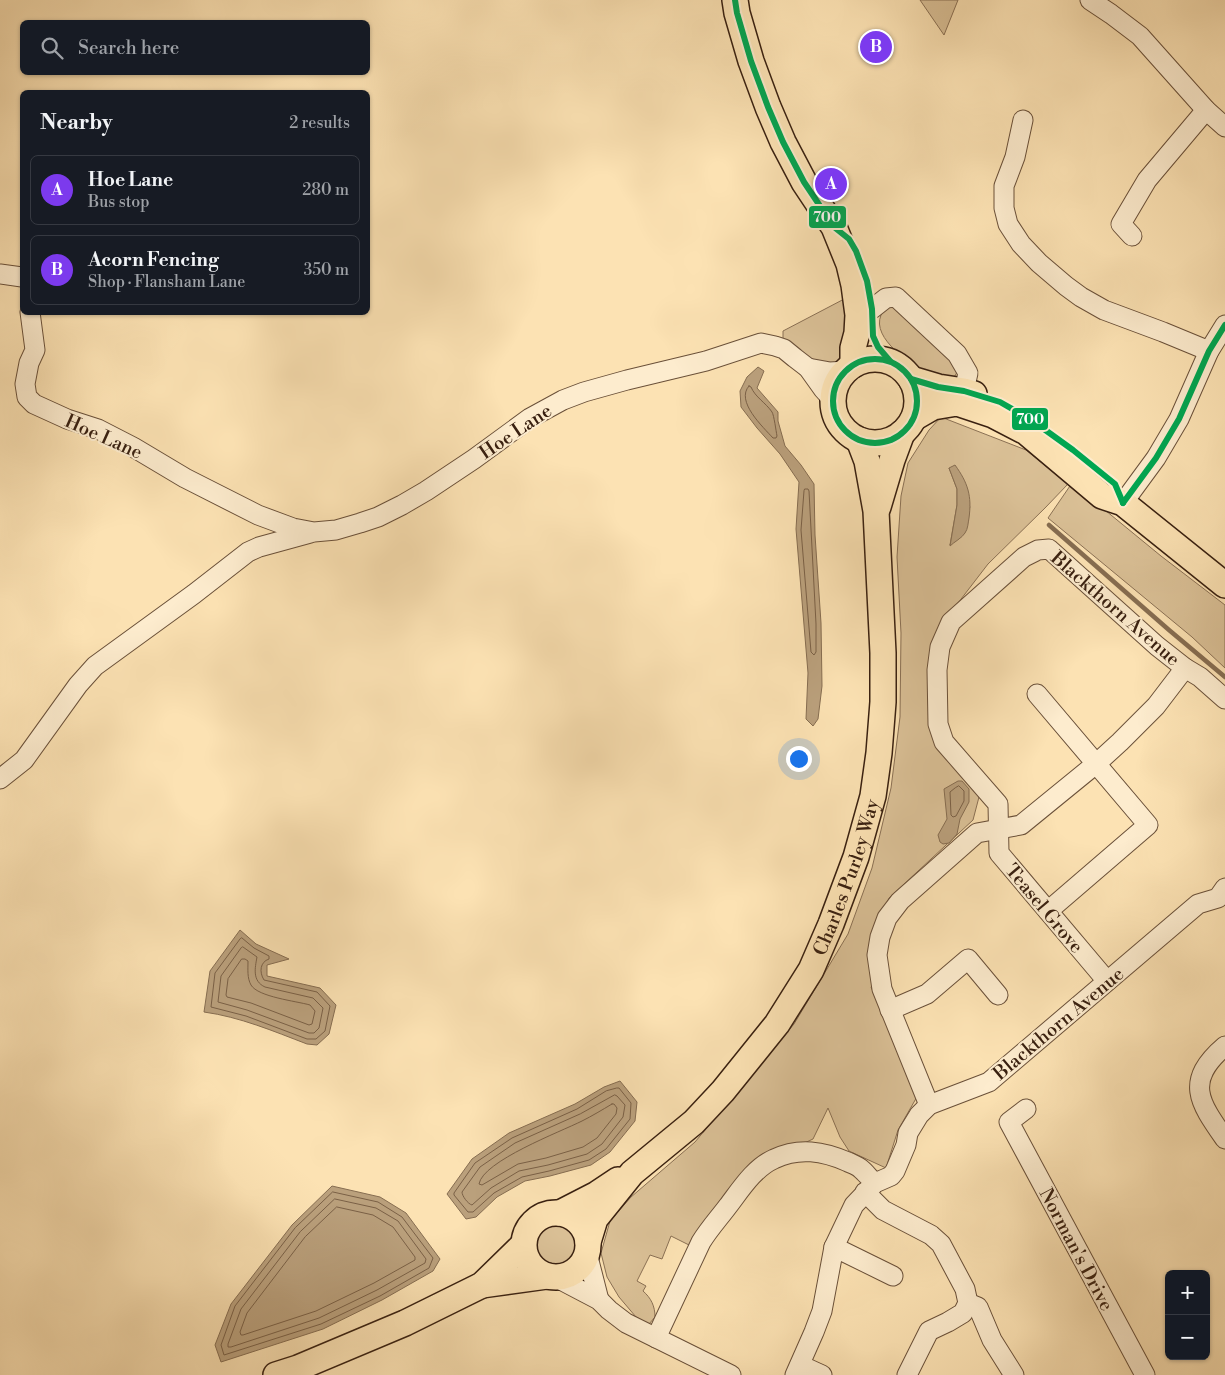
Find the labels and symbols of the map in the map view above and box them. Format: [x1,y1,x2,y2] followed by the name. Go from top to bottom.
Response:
[860,28,892,66] pin: B
[815,165,847,203] pin: A
[808,205,847,229] line badge: 700
[813,209,841,227] text: 700
[475,399,556,465] street label: Hoe Lane
[1011,407,1049,431] line badge: 700
[61,409,146,465] street label: Hoe Lane
[1016,411,1044,429] text: 700
[1045,545,1185,671] street label: Blackthorn Avenue
[786,746,812,772] your location
[808,796,885,959] street label: Charles Purley Way
[1000,859,1089,958] street label: Teasel Grove
[988,962,1129,1086] street label: Blackthorn Avenue
[1034,1184,1119,1315] street label: Norman's Drive

